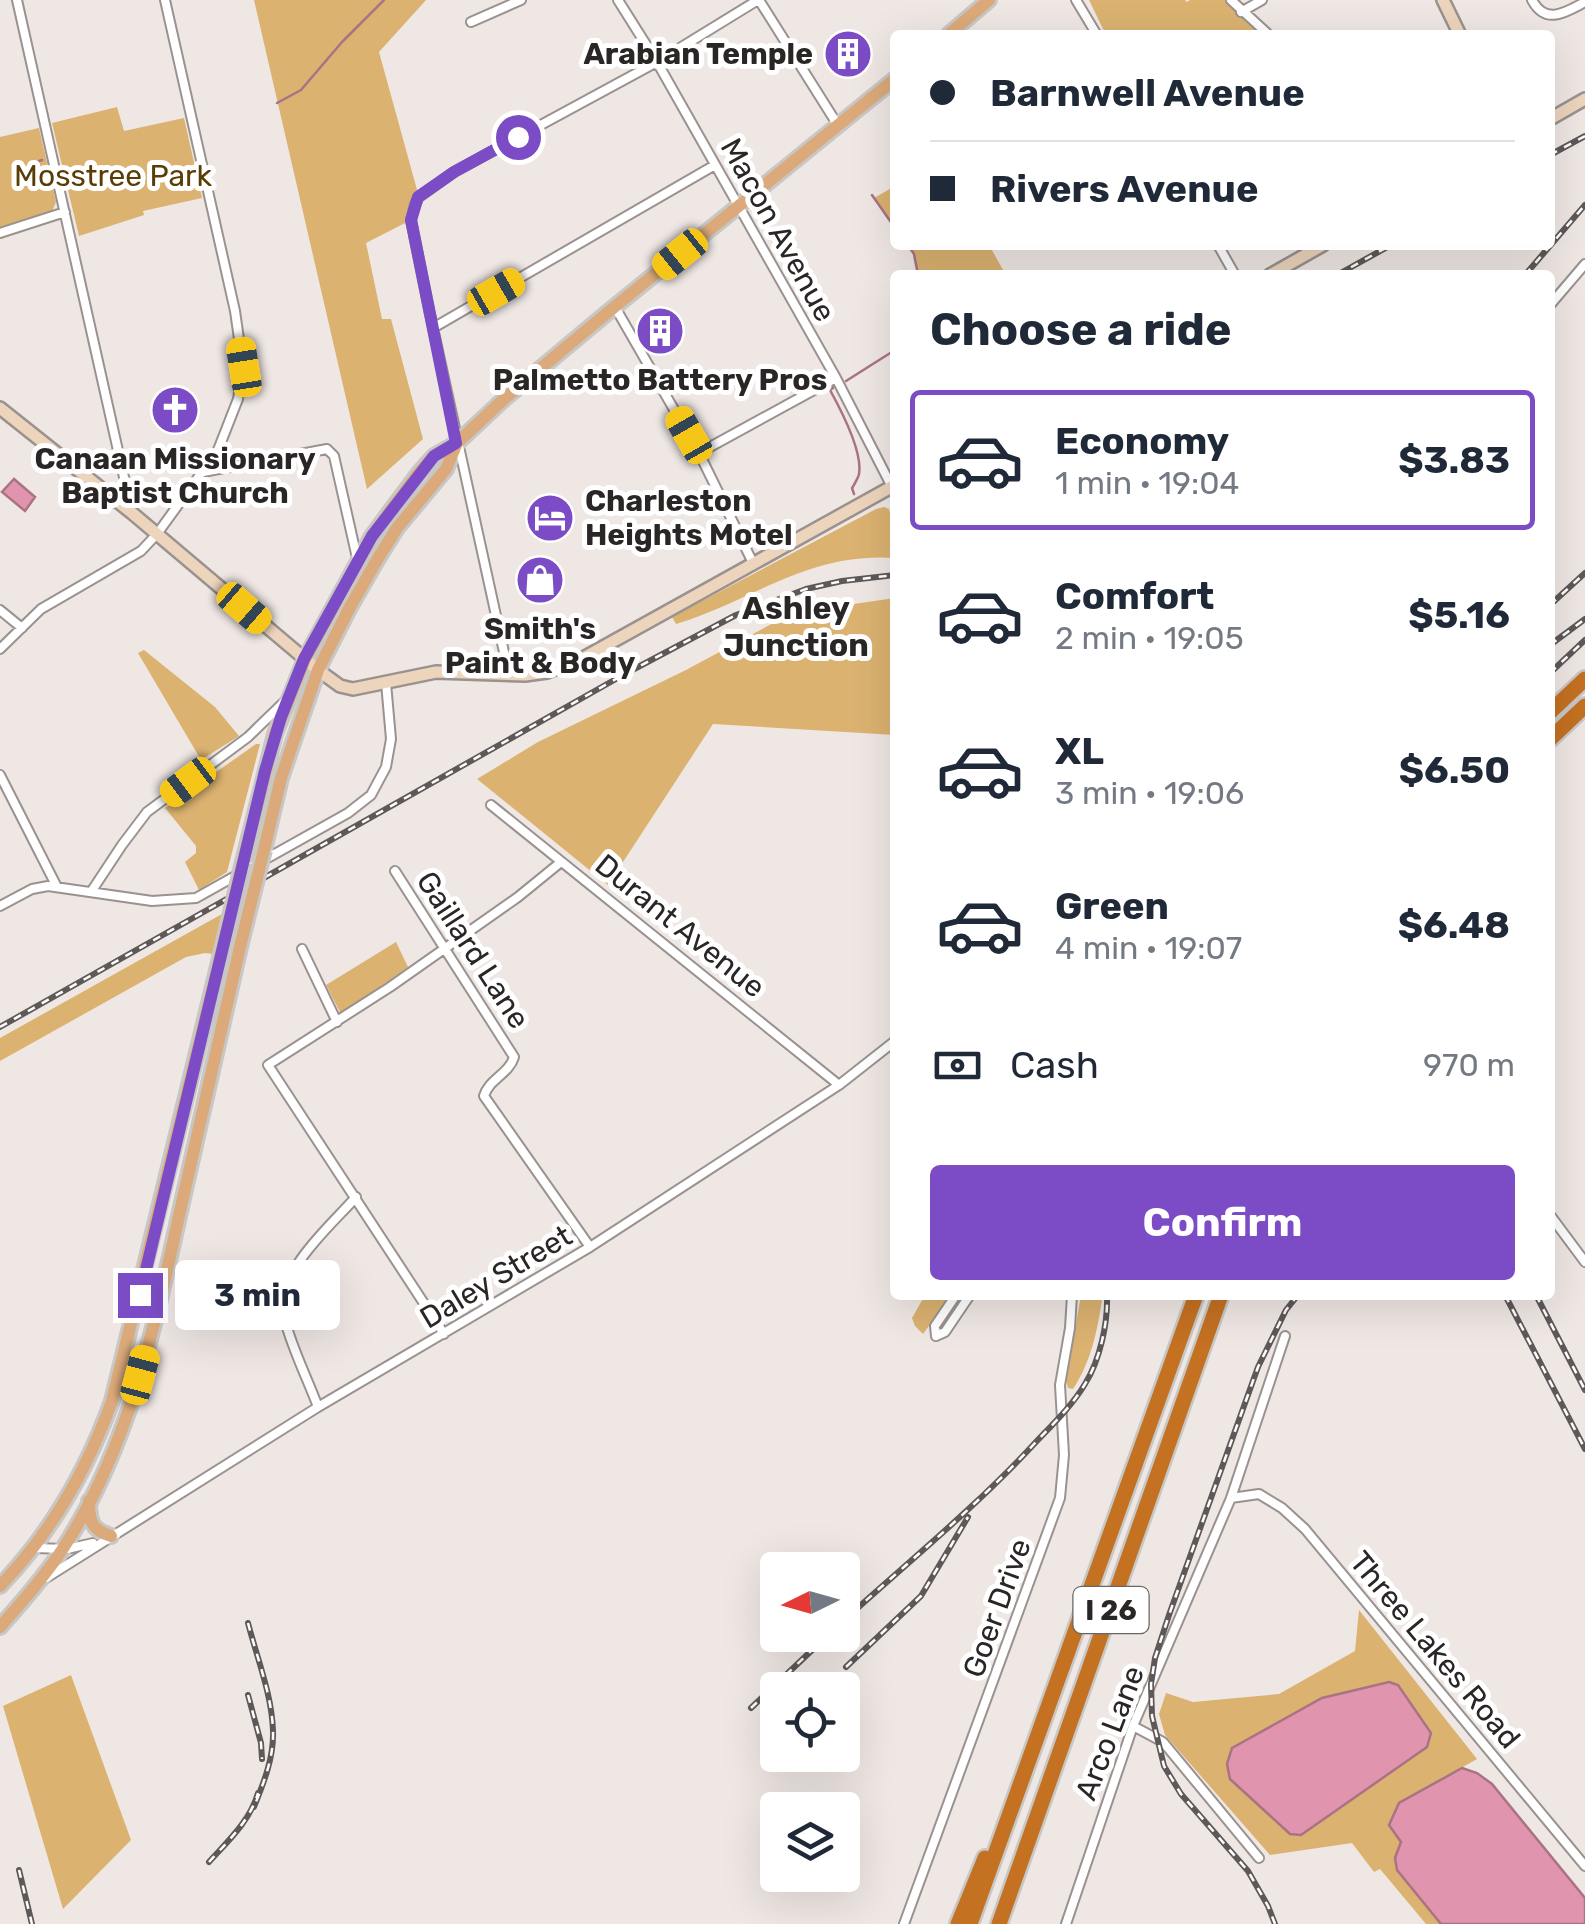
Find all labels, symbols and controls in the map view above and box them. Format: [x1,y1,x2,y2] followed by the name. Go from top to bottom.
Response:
[822,28,874,80] building icon: Arabian Temple
[583,36,813,72] place label: Arabian Temple
[990,70,1305,116] text: Barnwell Avenue
[496,115,541,160] route start
[713,132,843,328] street label: Macon Avenue
[14,158,212,194] park label: Mosstree Park
[990,166,1259,212] text: Rivers Avenue
[647,223,713,285] car
[463,264,529,320] car
[930,303,1232,356] text: Choose a ride
[634,305,686,357] building icon: Palmetto Battery Pros
[224,335,264,399] car
[493,362,827,398] place label: Palmetto Battery Pros
[149,384,201,436] church icon: Canaan Missionary Baptist Church
[661,402,717,468] car
[935,415,1025,505] icon: car
[1055,418,1229,464] text: Economy
[1398,437,1510,483] text: $3.83
[34,441,316,511] place label: Canaan Missionary Baptist Church
[1055,464,1239,502] text: 1 min · 19:04
[585,483,793,553] place label: Charleston Heights Motel
[524,492,576,544] hotel icon: Charleston Heights Motel
[514,554,566,606] shop icon: Smith's Paint & Body
[935,570,1025,660] icon: car
[1055,573,1214,619] text: Comfort
[212,577,276,639] car
[723,589,869,664] district label: Ashley Junction
[1408,592,1510,638] text: $5.16
[445,611,635,681] place label: Smith's Paint & Body
[1055,619,1244,657] text: 2 min · 19:05
[935,725,1025,815] icon: car
[1055,728,1104,774] text: XL
[1399,747,1510,793] text: $6.50
[155,752,221,812] car
[1055,774,1244,812] text: 3 min · 19:06
[588,847,772,1005] street label: Durant Avenue
[409,865,537,1035] street label: Gaillard Lane
[935,880,1025,970] icon: car
[1055,883,1169,929] text: Green
[1398,902,1510,948] text: $6.48
[1055,929,1242,967] text: 4 min · 19:07
[930,1038,985,1093] icon: cash
[1010,1042,1099,1088] text: Cash
[1423,1046,1515,1084] text: 970 m
[930,1165,1515,1280] button: Confirm
[414,1218,579,1336] street label: Daley Street
[175,1260,340,1330] callout: 3 min
[118,1273,163,1318] route end
[214,1276,301,1314] text: 3 min
[118,1342,162,1408] car
[955,1534,1039,1682] street label: Goer Drive
[1342,1544,1528,1756] street label: Three Lakes Road
[760,1552,860,1652] north arrow
[760,1552,860,1892] map controls
[1074,1587,1148,1633] road number: I 26
[1068,1661,1152,1805] street label: Arco Lane
[760,1672,860,1772] button: locate
[760,1792,860,1892] button: layers

